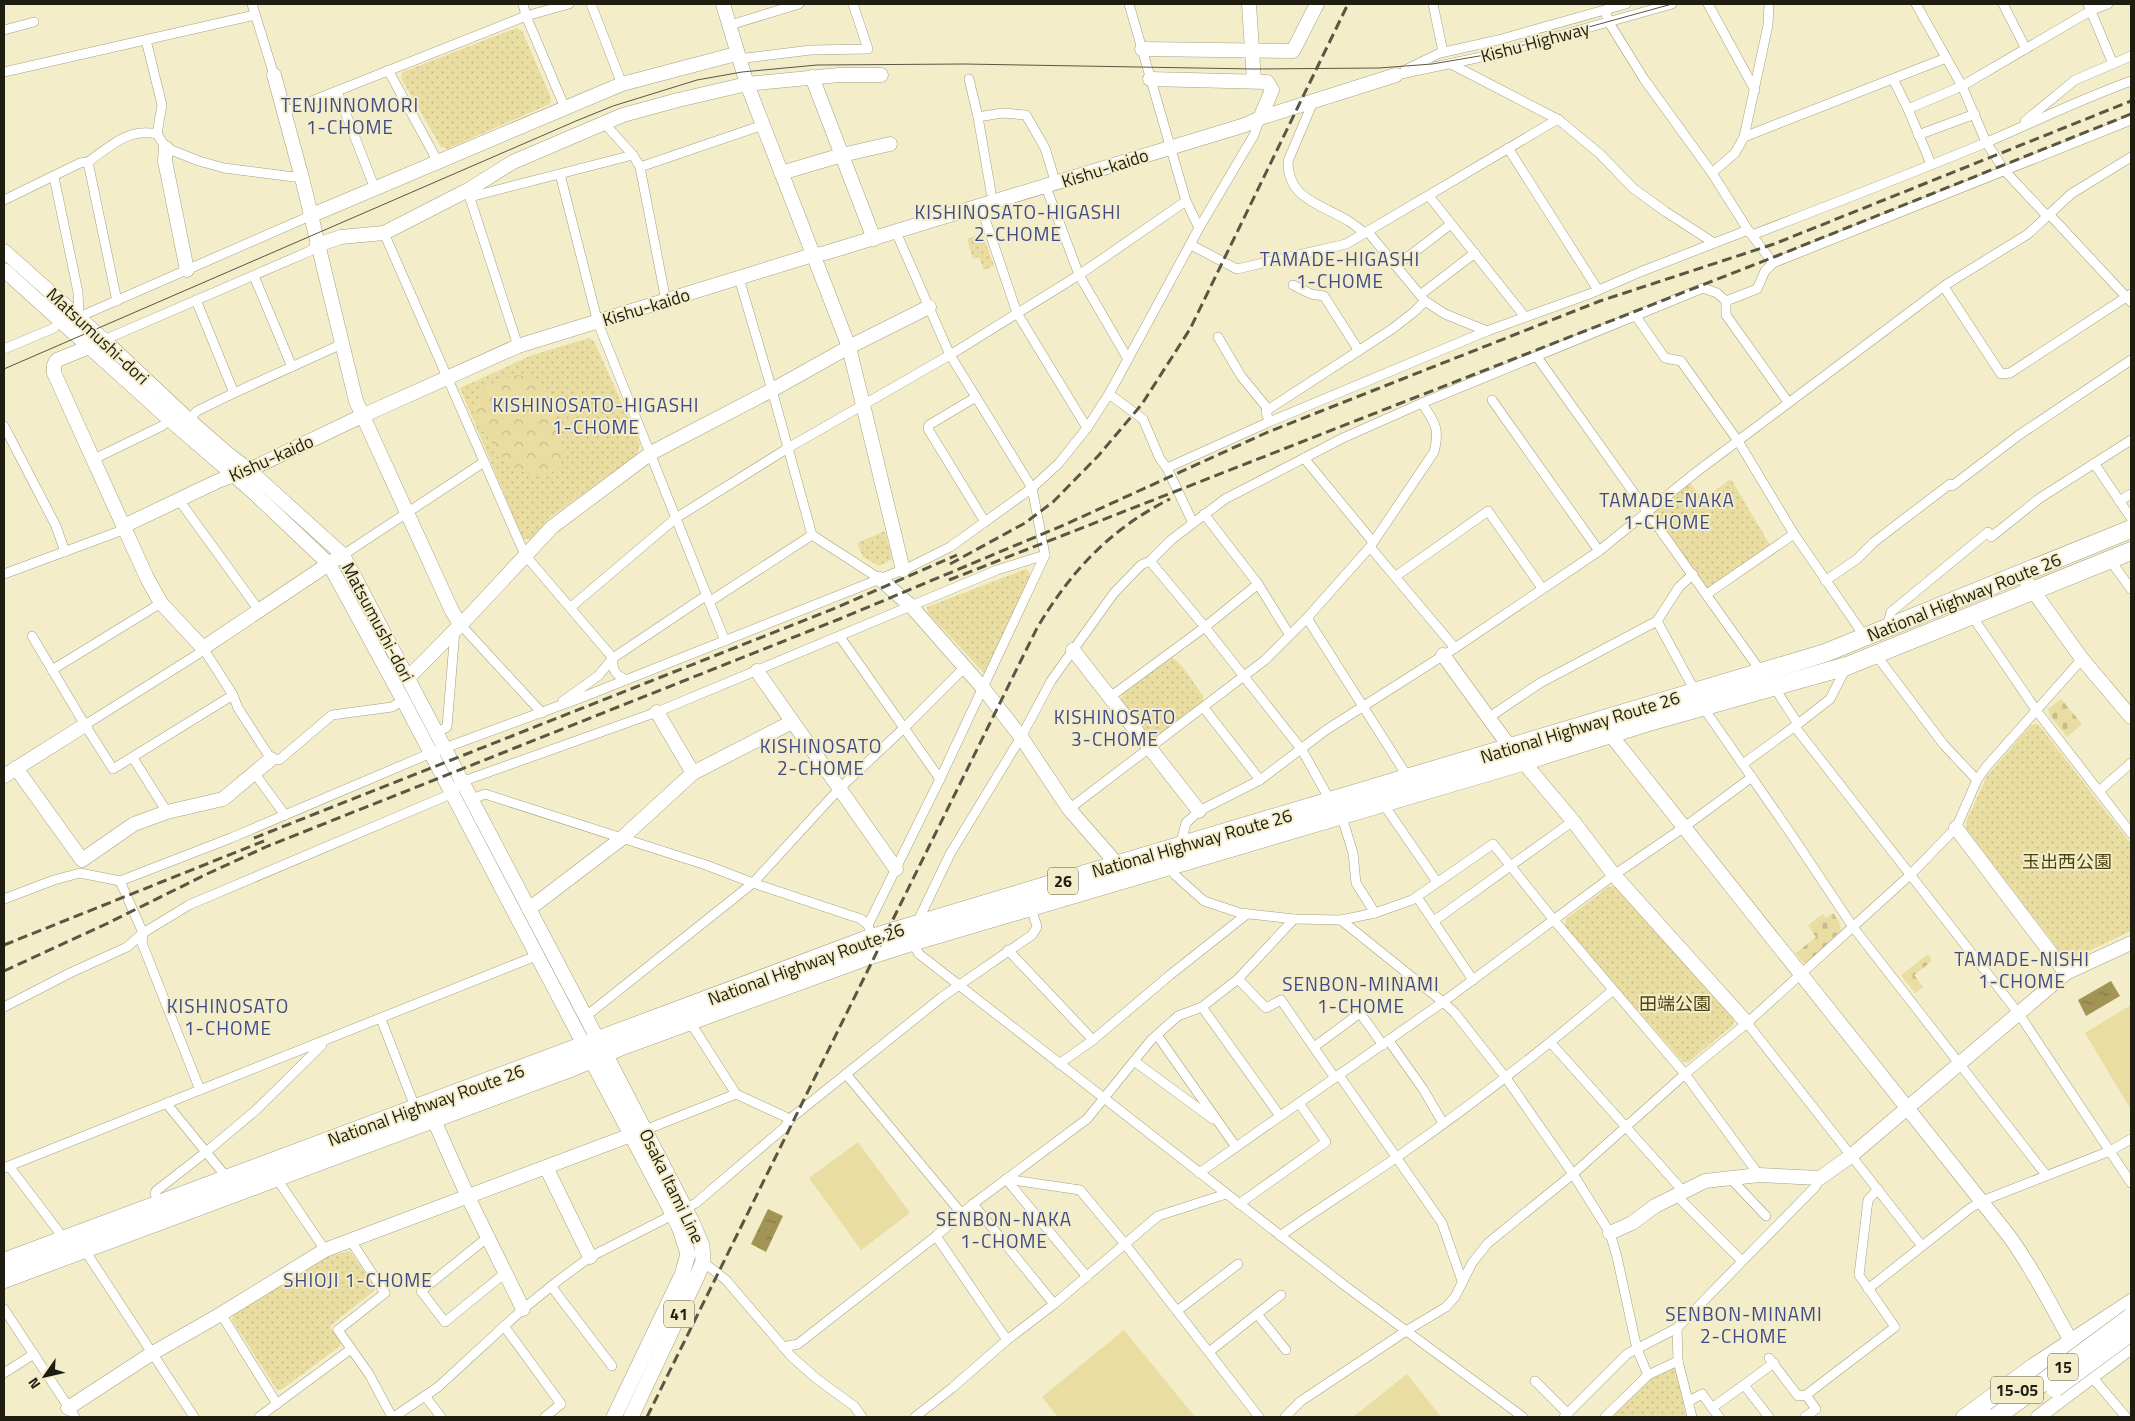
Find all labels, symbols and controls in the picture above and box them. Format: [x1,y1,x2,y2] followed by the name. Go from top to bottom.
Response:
[1477,14,1593,70] street label: Kishu Highway
[281,90,419,141] district label: TENJINNOMORI 1-CHOME
[1058,141,1152,195] street label: Kishu-kaido
[915,197,1121,248] district label: KISHINOSATO-HIGASHI 2-CHOME
[1260,244,1420,295] district label: TAMADE-HIGASHI 1-CHOME
[41,281,155,391] street label: Matsumushi-dori
[599,281,693,333] street label: Kishu-kaido
[493,390,699,441] district label: KISHINOSATO-HIGASHI 1-CHOME
[224,427,318,489] street label: Kishu-kaido
[1599,485,1735,536] district label: TAMADE-NAKA 1-CHOME
[1863,546,2065,648] street label: National Highway Route 26
[335,557,421,687] street label: Matsumushi-dori
[1477,684,1683,770] street label: National Highway Route 26
[1054,702,1176,753] district label: KISHINOSATO 3-CHOME
[760,731,882,782] district label: KISHINOSATO 2-CHOME
[1089,801,1295,885] street label: National Highway Route 26
[2022,848,2112,875] park label: 玉出西公園
[1048,868,1078,894] road number: 26
[704,916,908,1012] street label: National Highway Route 26
[1954,944,2090,995] district label: TAMADE-NISHI 1-CHOME
[1282,969,1440,1020] district label: SENBON-MINAMI 1-CHOME
[1639,990,1711,1017] park label: 田端公園
[167,991,289,1042] district label: KISHINOSATO 1-CHOME
[324,1057,528,1153] street label: National Highway Route 26
[632,1124,712,1248] street label: Osaka Itami Line
[936,1204,1072,1255] district label: SENBON-NAKA 1-CHOME
[283,1265,433,1294] district label: SHIOJI 1-CHOME
[1665,1299,1823,1350] district label: SENBON-MINAMI 2-CHOME
[664,1300,694,1328] road number: 41
[20,1351,70,1401] north arrow
[2048,1354,2078,1380] road number: 15
[22,1374,45,1393] text: N
[1991,1376,2043,1404] road number: 15-05

